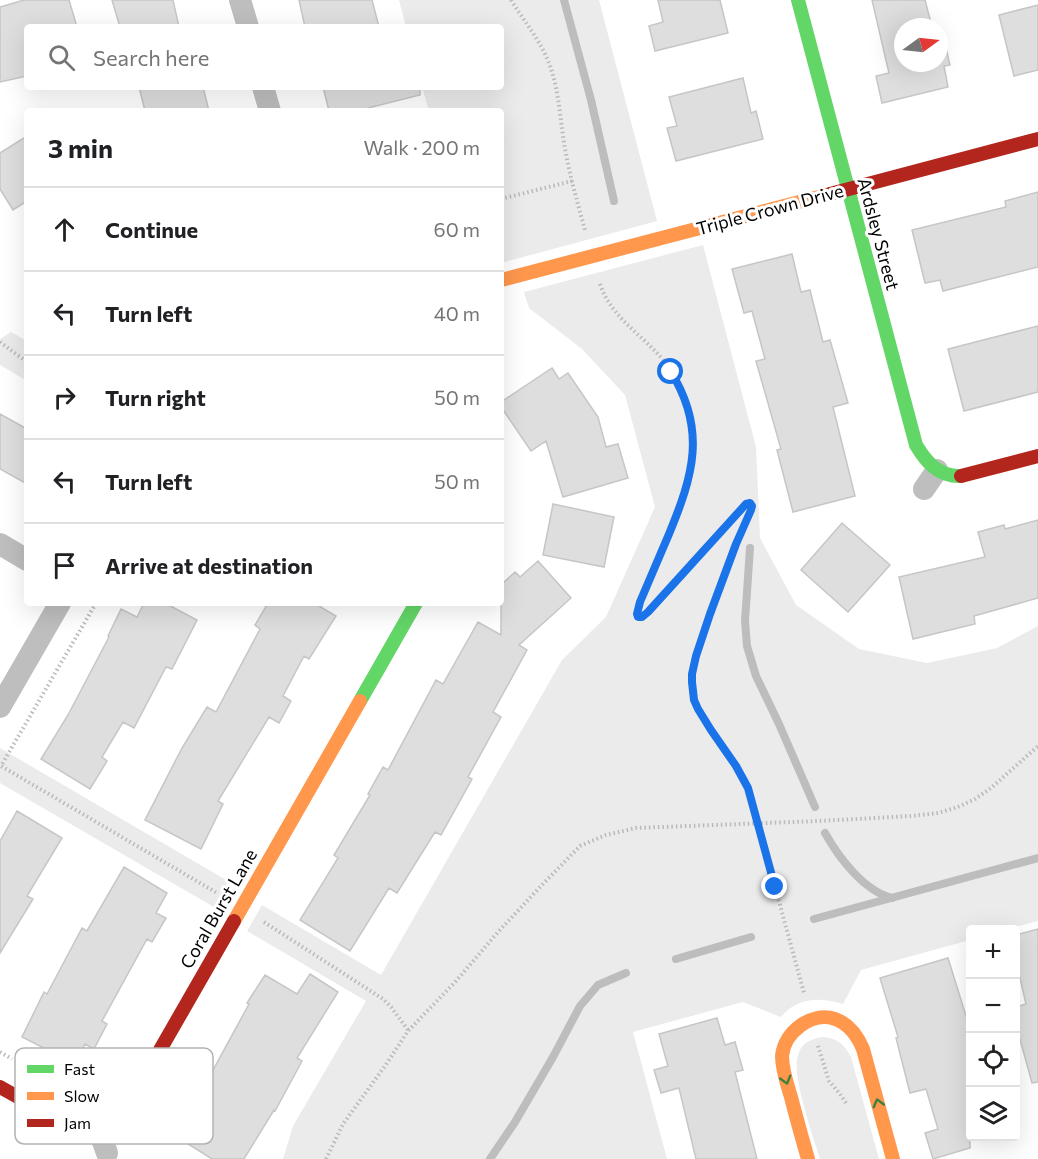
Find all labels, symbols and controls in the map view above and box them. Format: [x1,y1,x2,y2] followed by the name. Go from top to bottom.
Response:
[894,18,948,72] north arrow
[24,24,504,90] search box
[45,41,78,74] icon: search
[93,44,209,71] text: Search here
[48,132,113,163] text: 3 min
[363,135,480,159] text: Walk · 200 m
[853,175,905,292] street label: Ardsley Street
[694,179,846,239] street label: Triple Crown Drive
[48,213,81,246] icon: ahead
[105,216,198,243] text: Continue
[434,217,480,241] text: 60 m
[48,297,81,330] icon: left
[105,300,192,327] text: Turn left
[434,301,480,325] text: 40 m
[657,358,683,384] route start
[48,381,81,414] icon: right
[105,384,206,411] text: Turn right
[434,385,480,409] text: 50 m
[48,465,81,498] icon: left
[105,468,192,495] text: Turn left
[434,469,480,493] text: 50 m
[48,549,81,582] icon: arrive
[105,552,313,579] text: Arrive at destination
[175,845,261,972] street label: Coral Burst Lane
[761,873,787,899] route end
[966,925,1020,1141] map controls
[966,925,1020,979] button: +
[966,979,1020,1033] button: −
[966,1033,1020,1087] button: locate
[15,1048,213,1144] legend
[64,1059,95,1078] text: Fast
[778,1075,791,1085] one-way arrow
[64,1086,100,1105] text: Slow
[966,1087,1020,1141] button: layers
[873,1098,885,1108] one-way arrow
[64,1113,91,1132] text: Jam

